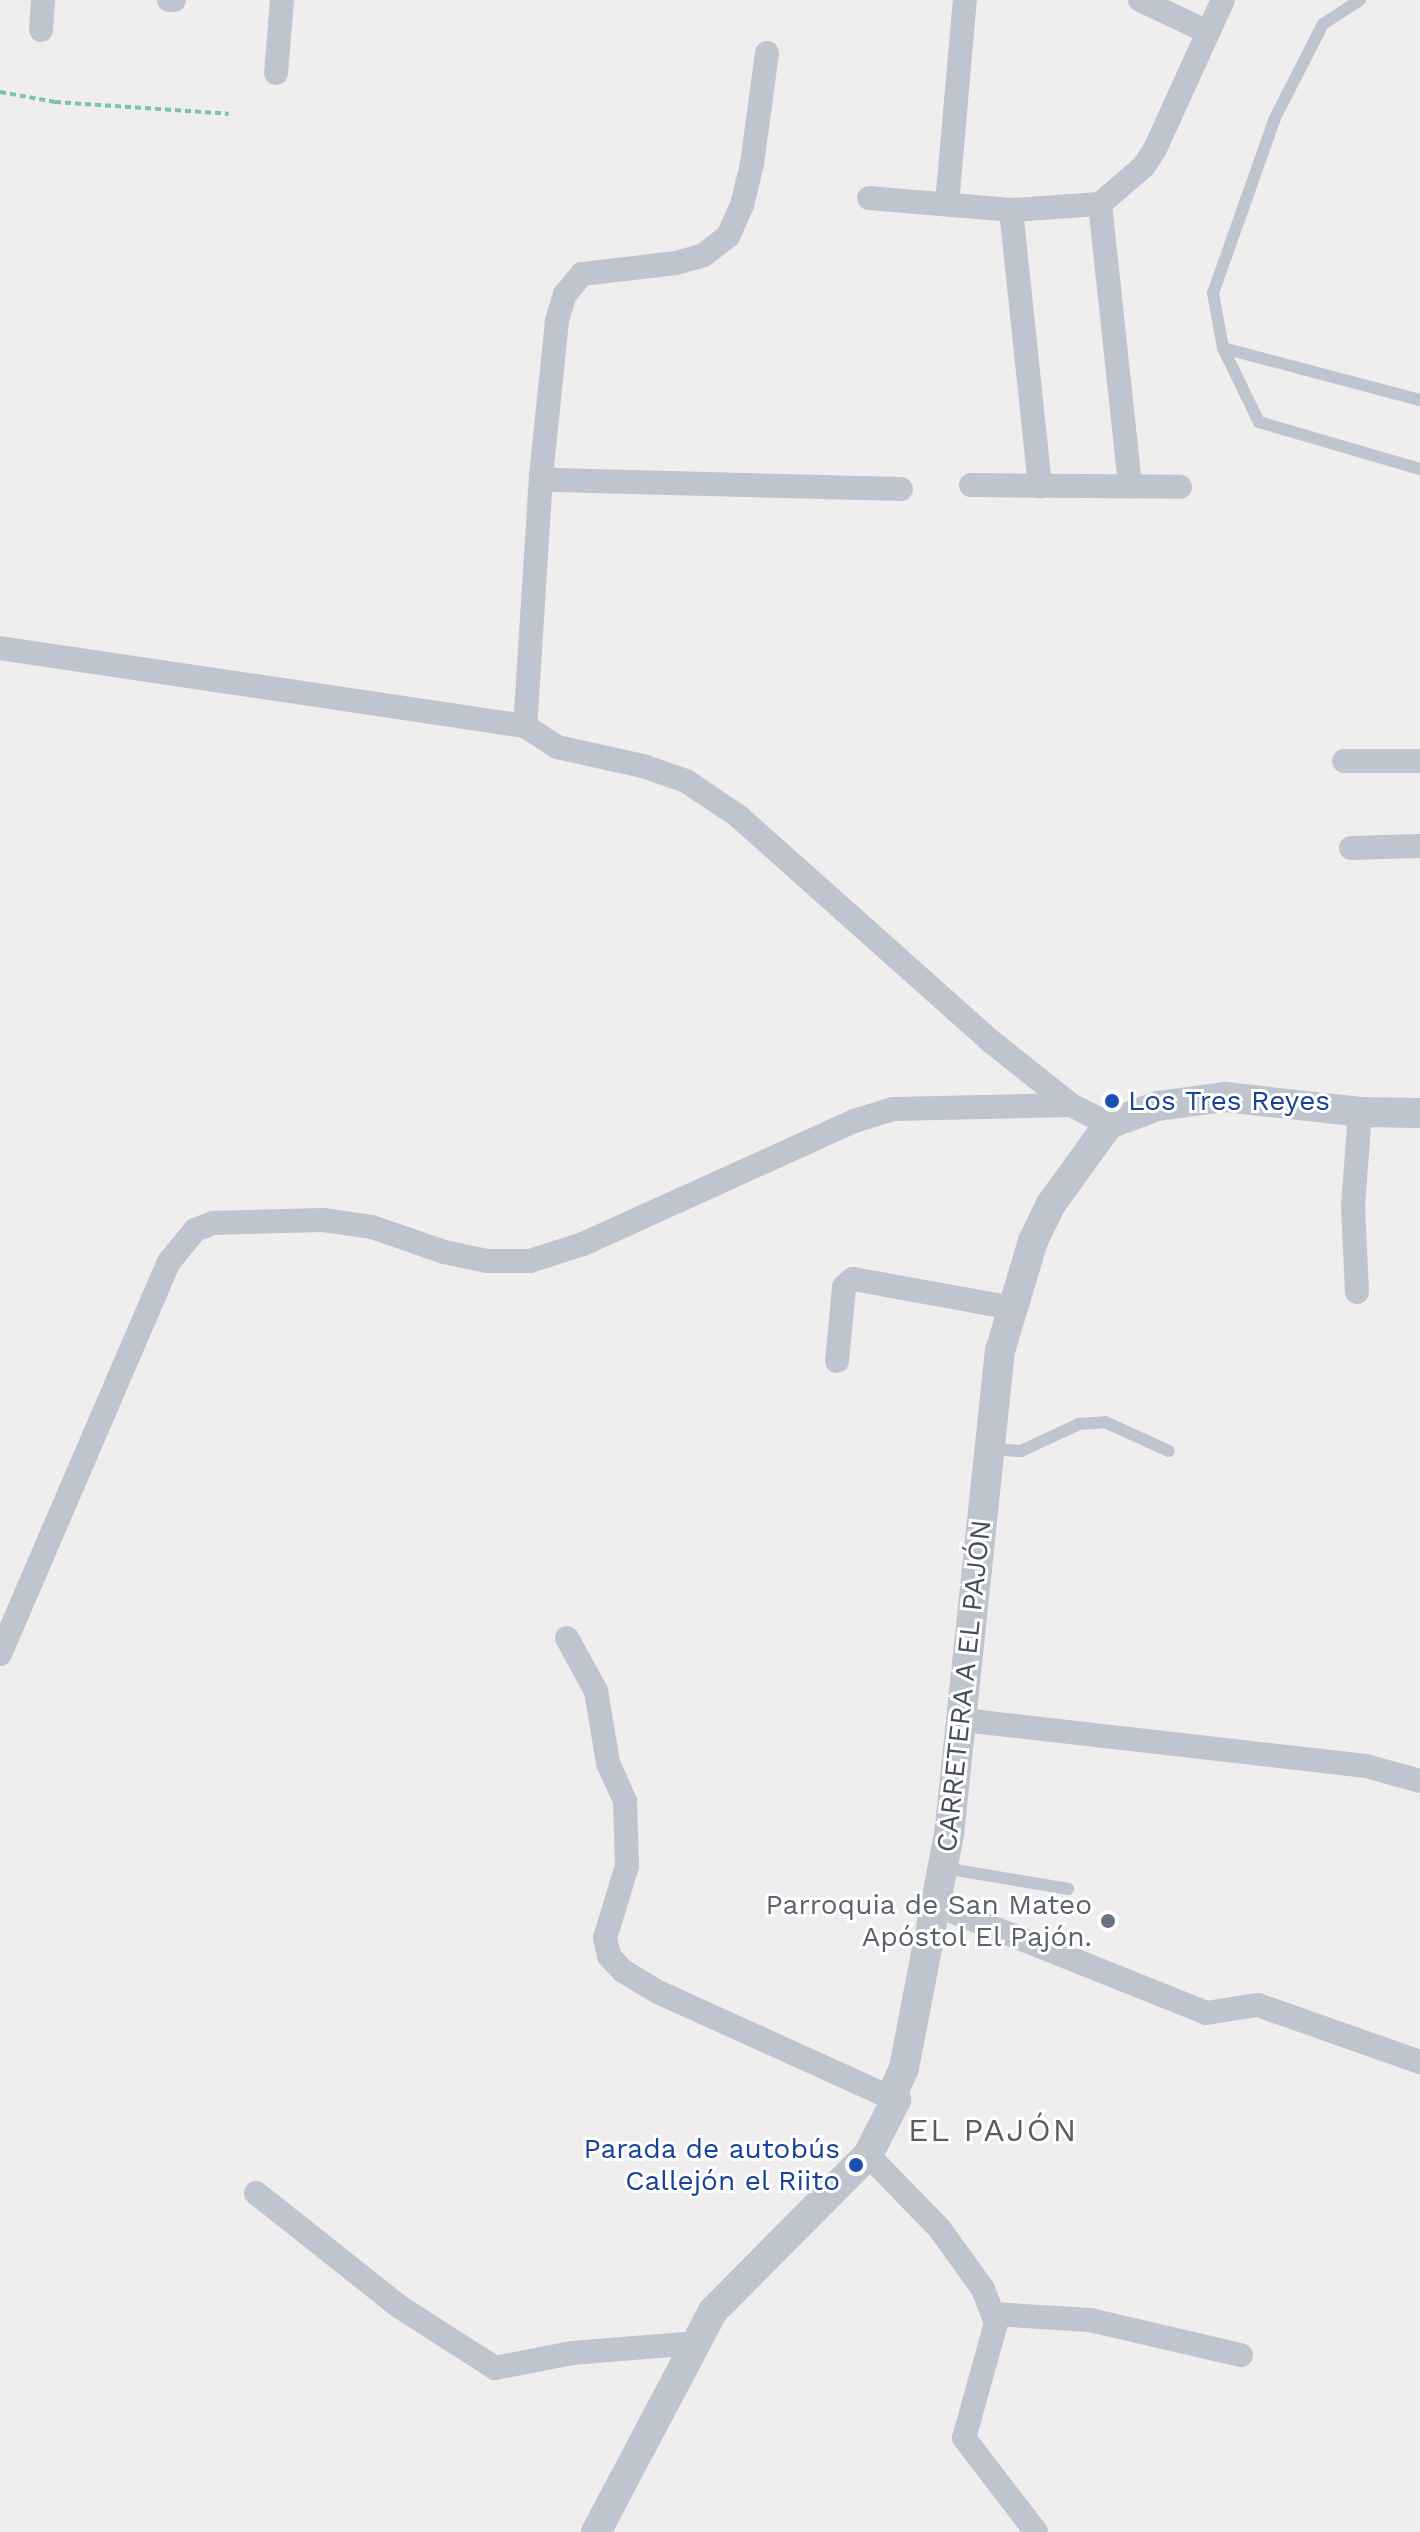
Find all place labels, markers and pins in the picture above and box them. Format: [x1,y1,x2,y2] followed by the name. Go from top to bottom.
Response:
[1128,1084,1331,1118] place label: Los Tres Reyes
[1103,1092,1121,1110] marker: Los Tres Reyes
[765,1888,1092,1954] place label: Parroquia de San Mateo Apóstol El Pajón.
[1099,1912,1117,1930] marker: Parroquia de San Mateo Apóstol El Pajón.
[583,2132,840,2198] place label: Parada de autobús Callejón el Riito
[847,2156,865,2174] marker: Parada de autobús Callejón el Riito

